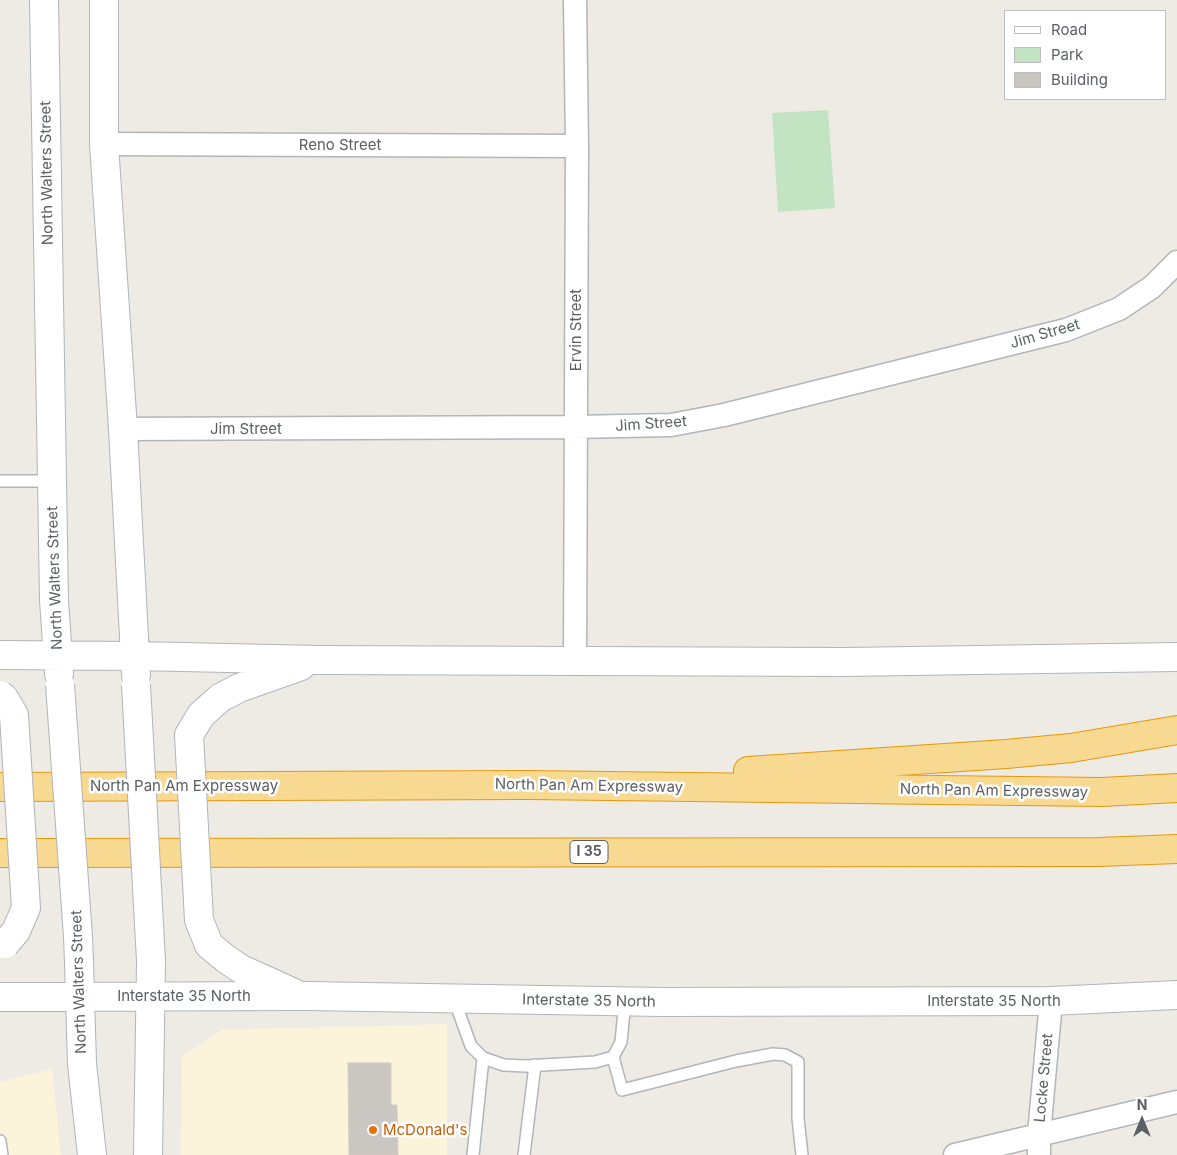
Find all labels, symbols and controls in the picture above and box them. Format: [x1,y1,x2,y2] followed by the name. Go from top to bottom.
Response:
[1004,10,1167,100] legend
[1051,20,1087,39] text: Road
[1051,45,1083,64] text: Park
[1051,70,1108,89] text: Building
[37,101,57,245] street label: North Walters Street
[299,136,381,154] street label: Reno Street
[567,289,585,371] street label: Ervin Street
[1008,315,1082,353] street label: Jim Street
[615,413,687,435] street label: Jim Street
[210,420,282,438] street label: Jim Street
[43,506,67,650] street label: North Walters Street
[495,775,683,797] street label: North Pan Am Expressway
[90,777,278,795] street label: North Pan Am Expressway
[900,780,1088,802] street label: North Pan Am Expressway
[570,840,608,864] road number: I 35
[67,910,91,1054] street label: North Walters Street
[117,987,251,1005] street label: Interstate 35 North
[522,991,656,1011] street label: Interstate 35 North
[927,992,1061,1010] street label: Interstate 35 North
[1031,1033,1057,1123] street label: Locke Street
[1117,1095,1167,1145] north arrow
[1137,1096,1147,1113] text: N
[383,1121,467,1139] place label: McDonald's
[367,1124,379,1136] marker: McDonald's

